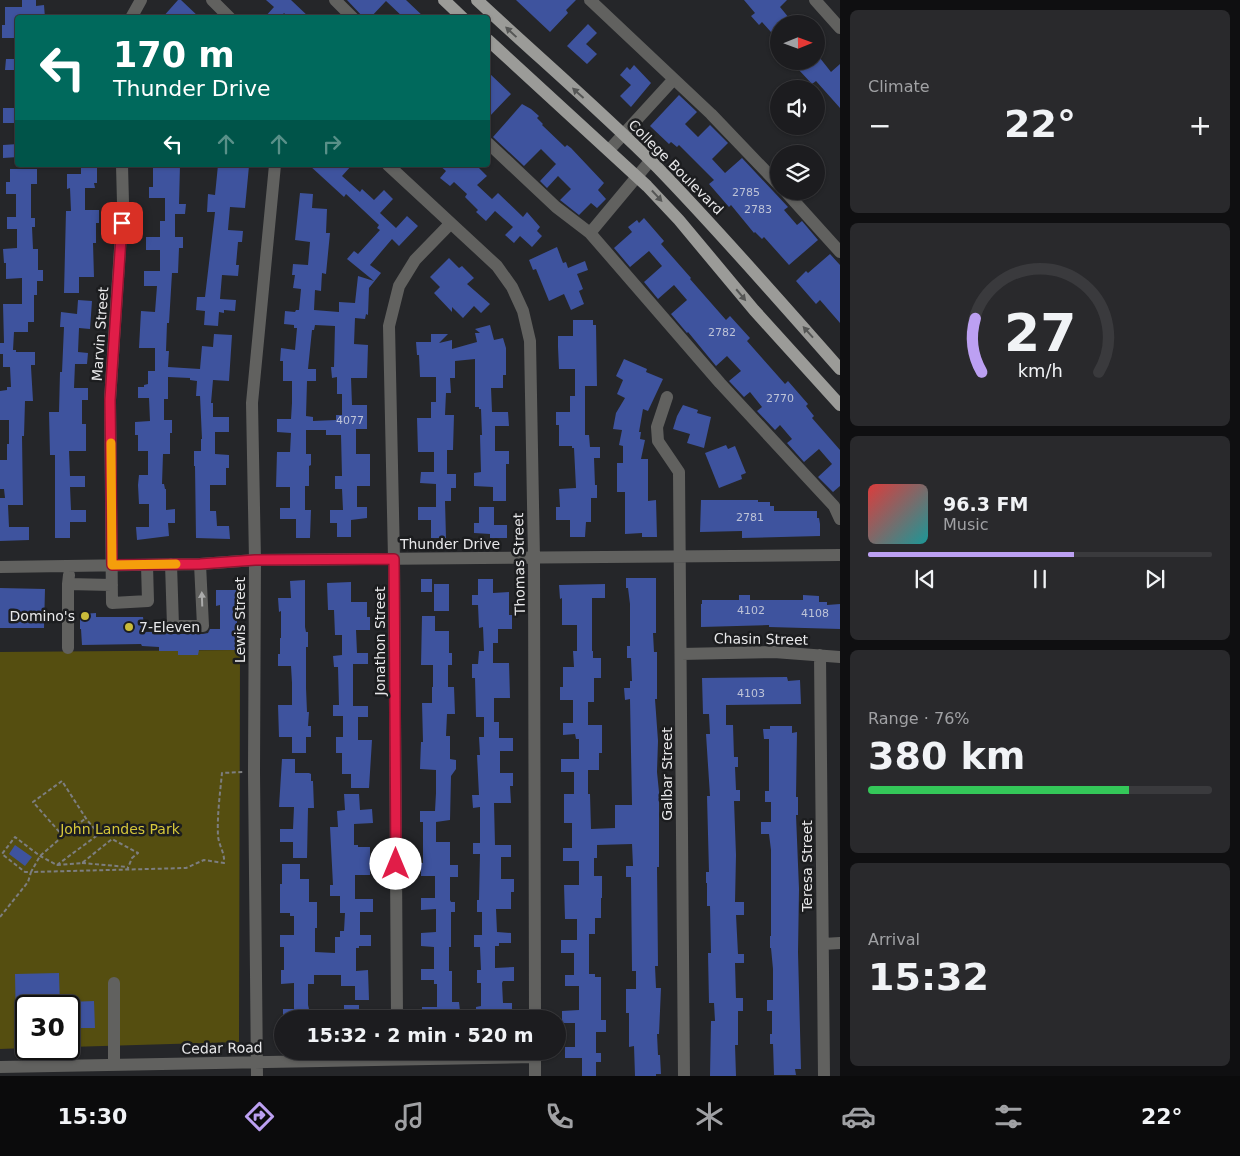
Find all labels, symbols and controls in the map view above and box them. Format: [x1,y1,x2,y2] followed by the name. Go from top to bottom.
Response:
[770,15,825,70] north arrow
[770,15,825,200] map controls
[505,26,517,38] one-way arrow
[30,35,95,100] icon: left
[113,35,235,75] text: 170 m
[113,76,270,101] text: Thunder Drive
[868,77,930,96] text: Climate
[770,80,825,135] button: sound
[572,87,585,98] one-way arrow
[1004,102,1076,146] text: 22°
[868,109,891,142] text: −
[1189,109,1212,142] text: +
[625,116,727,218] street label: College Boulevard
[159,130,187,158] icon: left
[212,130,240,158] icon: ahead
[265,130,293,158] icon: ahead
[318,130,346,158] icon: right
[770,145,825,200] button: layers
[732,186,760,199] house number: 2785
[651,190,663,202] one-way arrow
[101,202,143,244] pin
[744,203,772,216] house number: 2783
[108,209,136,237] icon: arrive
[89,286,111,382] street label: Marvin Street
[736,288,747,301] one-way arrow
[1004,303,1076,363] text: 27
[708,326,736,339] house number: 2782
[802,326,813,339] one-way arrow
[1017,360,1063,381] text: km/h
[766,392,794,405] house number: 2770
[336,414,364,427] house number: 4077
[943,493,1028,515] text: 96.3 FM
[736,511,764,524] house number: 2781
[510,512,528,616] street label: Thomas Street
[943,515,989,534] text: Music
[399,536,500,552] street label: Thunder Drive
[911,565,939,593] icon: previous
[1026,565,1054,593] icon: pause
[1141,565,1169,593] icon: next
[232,577,248,663] street label: Lewis Street
[372,586,388,696] street label: Jonathon Street
[198,590,206,606] one-way arrow
[737,604,765,617] house number: 4102
[801,607,829,620] house number: 4108
[10,608,75,624] place label: Domino's
[79,610,91,622] marker: Domino's
[139,619,200,635] place label: 7-Eleven
[123,621,135,633] marker: 7-Eleven
[714,630,809,648] street label: Chasin Street
[737,687,765,700] house number: 4103
[868,709,970,728] text: Range · 76%
[659,727,675,821] street label: Galbar Street
[868,734,1025,778] text: 380 km
[799,820,815,913] street label: Teresa Street
[59,821,181,837] park label: John Landes Park
[369,837,421,889] position arrow
[868,930,920,949] text: Arrival
[868,955,989,999] text: 15:32
[15,995,80,1060] speed limit sign: 30
[306,1024,534,1046] text: 15:32 · 2 min · 520 m
[181,1039,263,1057] street label: Cedar Road
[242,1099,277,1134] icon: directions
[392,1099,427,1134] icon: music
[542,1099,577,1134] icon: phone
[692,1099,727,1134] icon: climate
[841,1099,876,1134] icon: car
[991,1099,1026,1134] icon: filters
[57,1104,127,1129] text: 15:30
[1141,1104,1183,1129] text: 22°

